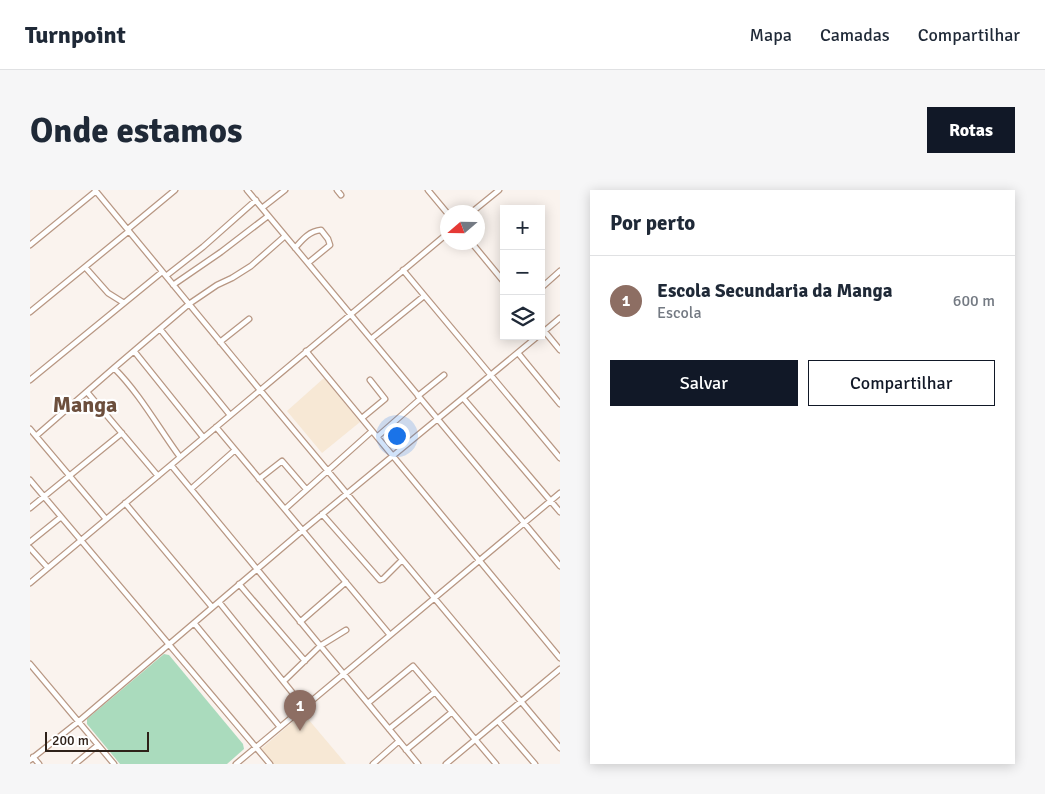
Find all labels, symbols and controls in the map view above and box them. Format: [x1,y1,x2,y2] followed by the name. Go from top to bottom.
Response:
[25,20,126,50] text: Turnpoint
[750,24,792,46] text: Mapa
[820,24,890,46] text: Camadas
[918,24,1020,46] text: Compartilhar
[927,107,1015,153] button: Rotas
[30,109,242,152] text: Onde estamos
[440,205,485,250] north arrow
[500,205,545,340] map controls
[500,205,545,250] button: +
[610,210,695,236] text: Por perto
[500,250,545,295] button: −
[657,279,892,303] text: Escola Secundaria da Manga
[622,291,630,311] text: 1
[953,291,995,311] text: 600 m
[500,295,545,340] button: layers
[657,303,702,323] text: Escola
[610,360,798,406] button: Salvar
[808,360,995,406] button: Compartilhar
[53,391,117,418] district label: Manga
[384,423,410,449] your location
[284,690,316,731] pin: 1
[45,729,149,752] scale bar
[52,732,89,749] text: 200 m

